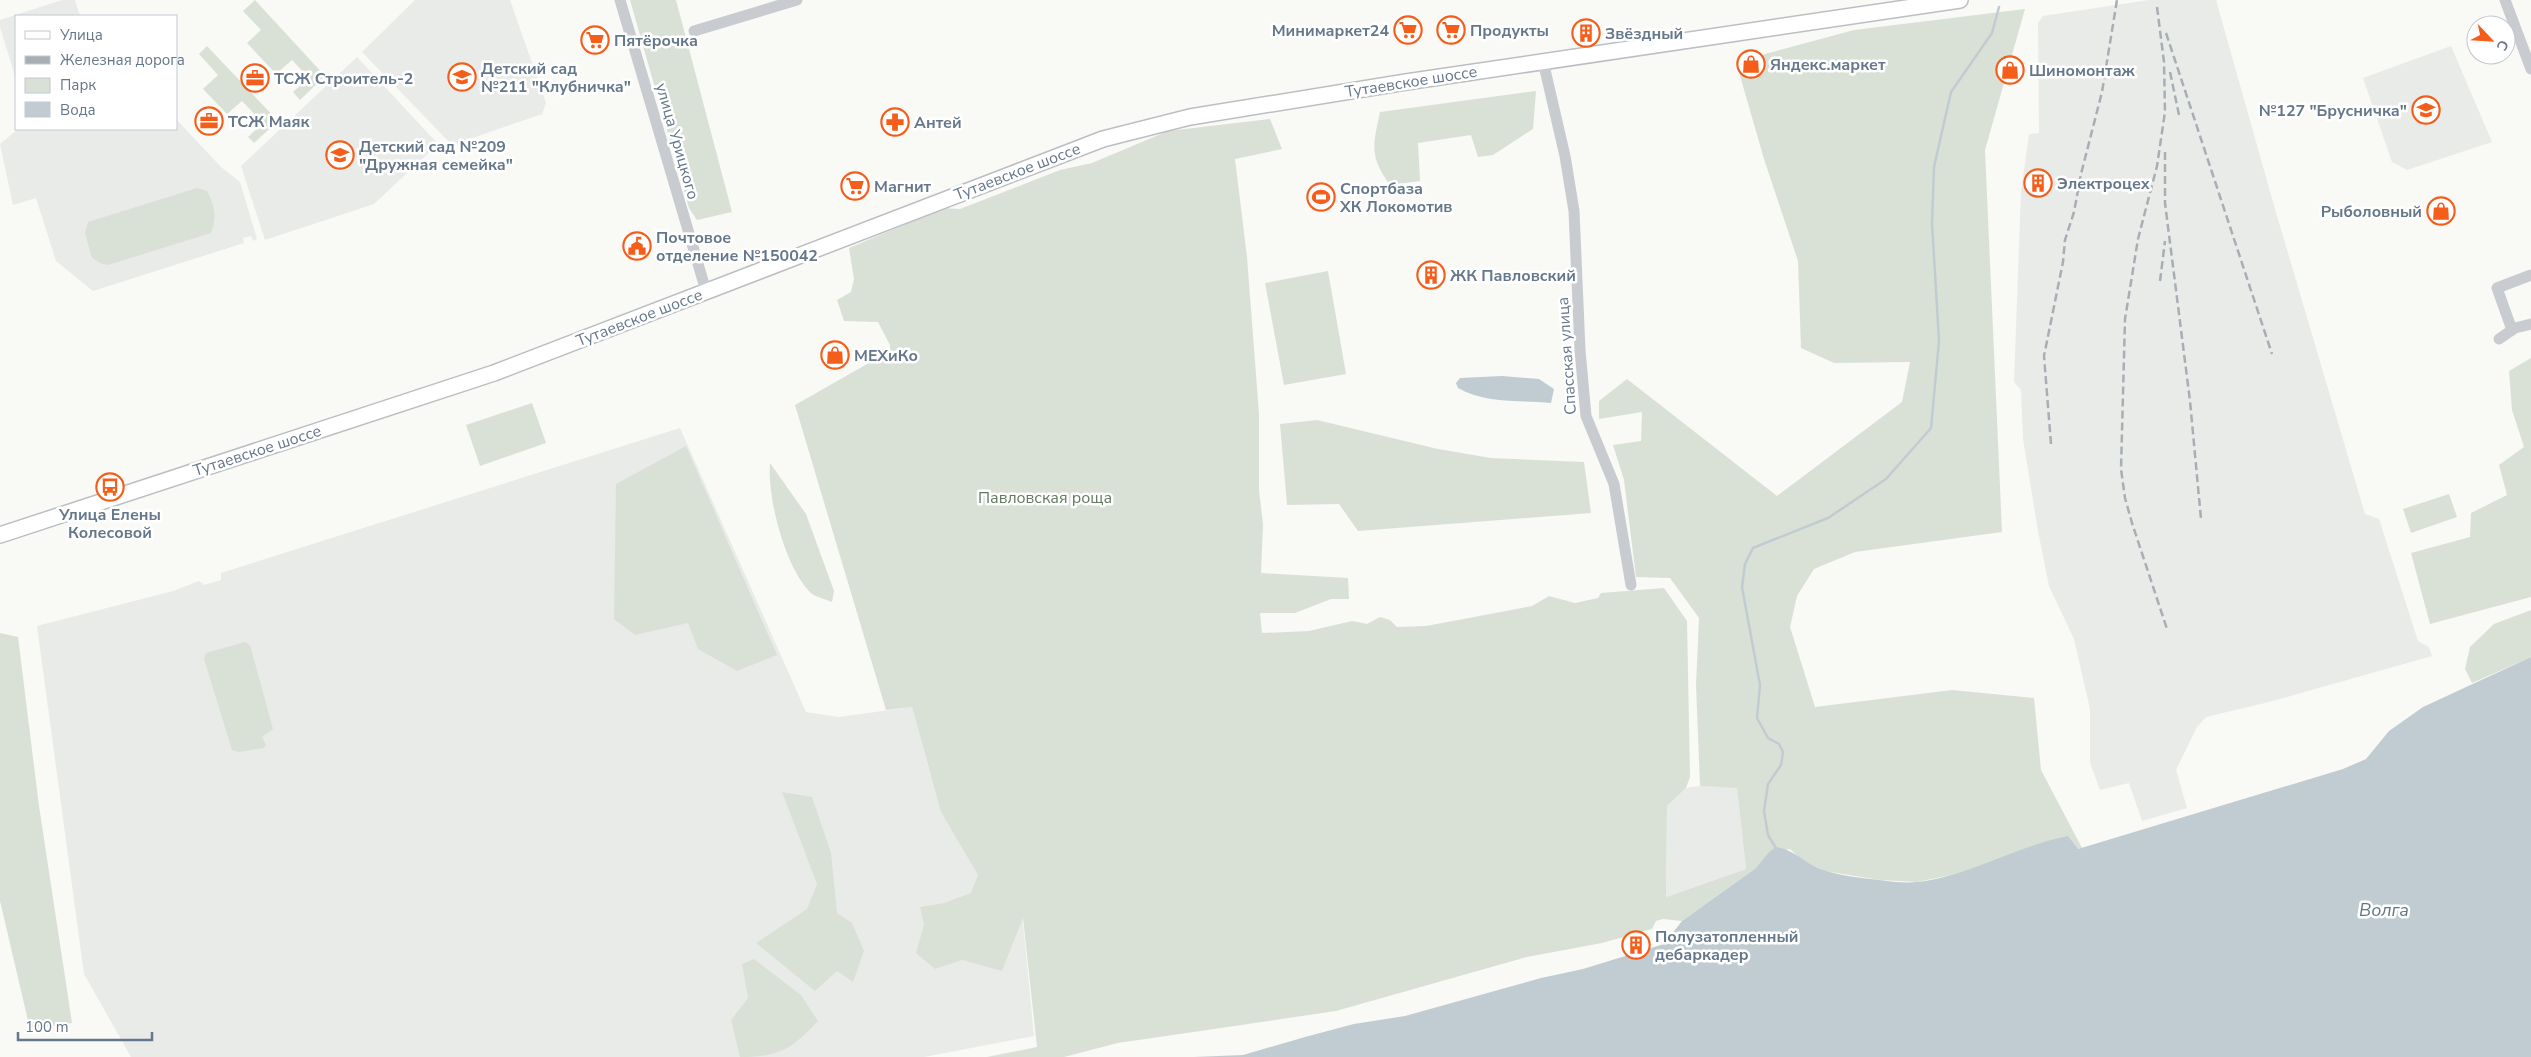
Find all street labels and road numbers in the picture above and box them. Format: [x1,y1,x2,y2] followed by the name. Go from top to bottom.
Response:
[1343,61,1479,103] street label: Тутаевское шоссе
[650,81,704,202] street label: улица Урицкого
[951,138,1084,206] street label: Тутаевское шоссе
[573,284,706,352] street label: Тутаевское шоссе
[1552,296,1582,416] street label: Спасская улица
[190,420,324,482] street label: Тутаевское шоссе

